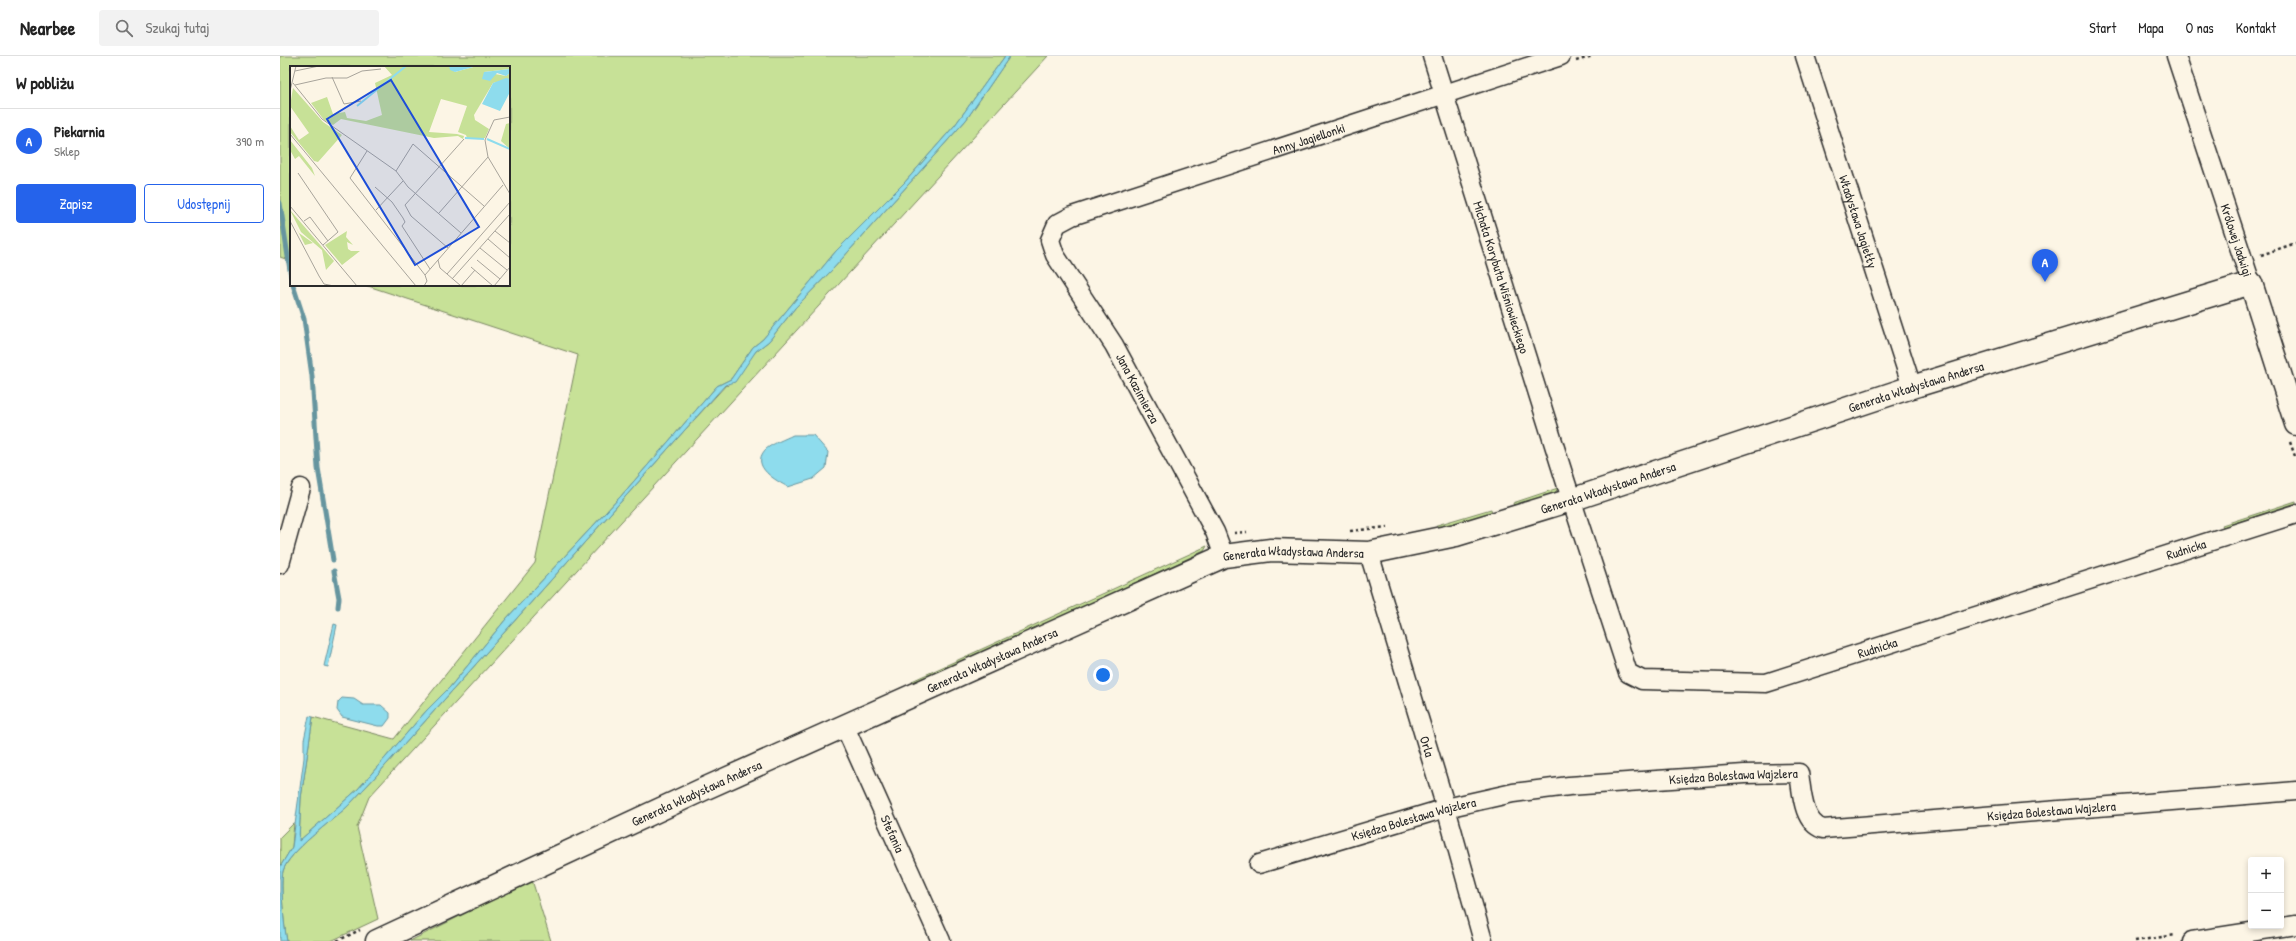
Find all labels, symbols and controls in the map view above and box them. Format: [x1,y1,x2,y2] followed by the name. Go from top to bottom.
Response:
[99,10,379,46] search box
[20,15,75,41] text: Nearbee
[113,17,135,39] icon: search
[145,17,210,38] text: Szukaj tutaj
[2089,18,2116,37] text: Start
[2138,18,2164,37] text: Mapa
[2186,18,2214,37] text: O nas
[2236,18,2276,37] text: Kontakt
[290,66,510,286] inset map
[16,71,74,94] text: W pobliżu
[1270,118,1347,159] street label: Anny Jagiellonki
[54,121,104,142] text: Piekarnia
[26,132,32,150] text: A
[236,132,264,150] text: 390 m
[54,142,80,160] text: Sklep
[1835,173,1882,271] street label: Władysława Jagiełły
[16,184,136,223] button: Zapisz
[144,184,264,223] button: Udostępnij
[1469,199,1534,356] street label: Michała Korybuta Wiśniowieckiego
[2216,201,2257,279] street label: Królowej Jadwigi
[2032,249,2058,282] pin: A
[1112,350,1164,426] street label: Jana Kazimierza
[1846,357,1986,417] street label: Generała Władysława Andersa
[1538,457,1678,518] street label: Generała Władysława Andersa
[2164,534,2208,564] street label: Rudnicka
[1222,541,1364,565] street label: Generała Władysława Andersa
[924,623,1060,697] street label: Generała Władysława Andersa
[1855,633,1899,662] street label: Rudnicka
[1093,665,1113,685] your location
[1416,734,1439,759] street label: Orla
[628,755,764,831] street label: Generała Władysława Andersa
[1668,764,1798,788] street label: Księdza Bolesława Wajzlera
[1349,793,1478,845] street label: Księdza Bolesława Wajzlera
[1986,797,2116,825] street label: Księdza Bolesława Wajzlera
[877,812,909,855] street label: Stefania
[2248,857,2284,929] map controls
[2248,857,2284,893] button: +
[2248,893,2284,929] button: −

